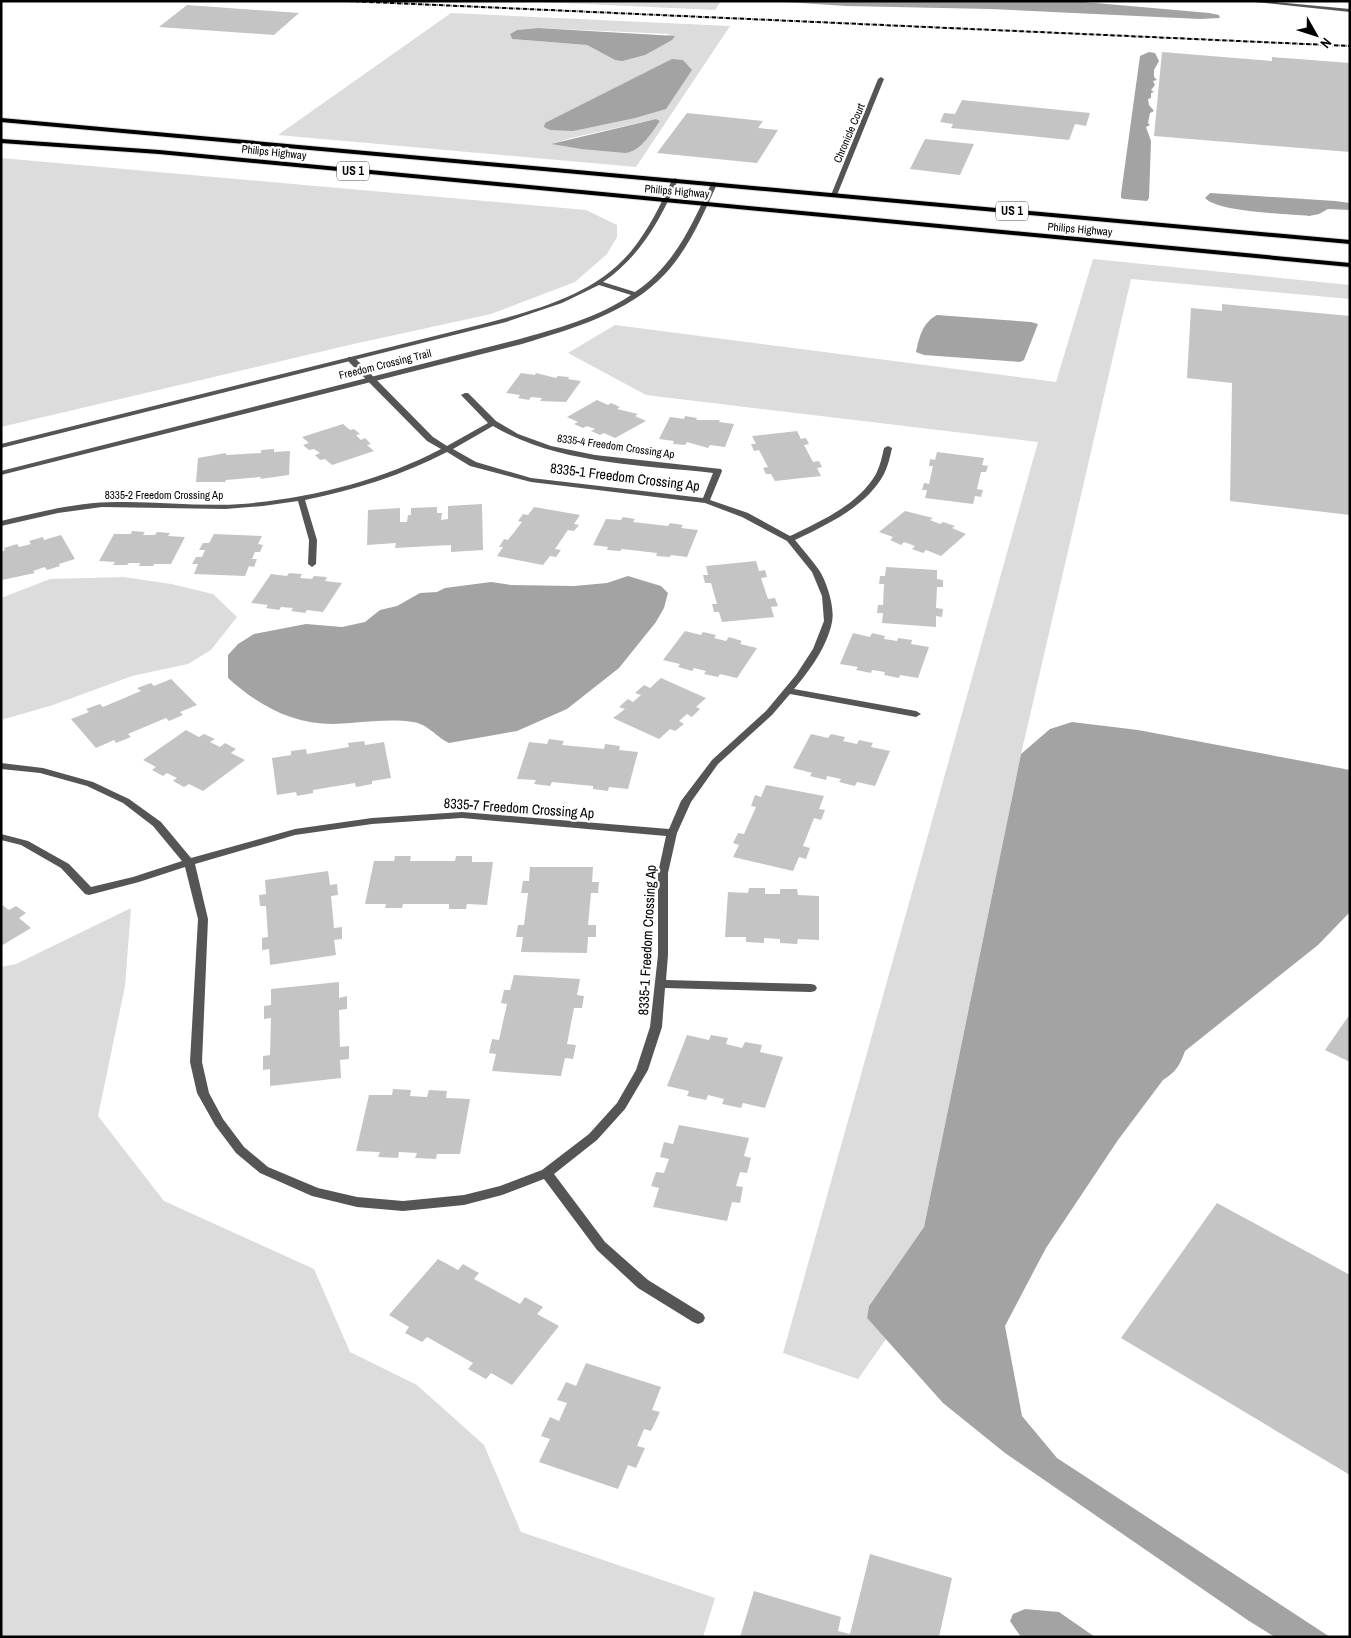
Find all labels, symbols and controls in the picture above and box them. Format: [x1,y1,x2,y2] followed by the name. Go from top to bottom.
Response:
[1291,10,1341,60] north arrow
[1316,34,1336,52] text: N
[830,101,868,165] street label: Chronicle Court
[241,142,308,162] street label: Philips Highway
[337,162,369,180] road number: US 1
[644,181,711,201] street label: Philips Highway
[996,202,1028,220] road number: US 1
[1047,219,1114,239] street label: Philips Highway
[337,346,433,382] street label: Freedom Crossing Trail
[556,431,676,461] street label: 8335-4 Freedom Crossing Ap
[549,459,701,495] street label: 8335-1 Freedom Crossing Ap
[105,488,223,502] street label: 8335-2 Freedom Crossing Ap
[443,794,595,822] street label: 8335-7 Freedom Crossing Ap
[634,864,660,1016] street label: 8335-1 Freedom Crossing Ap

